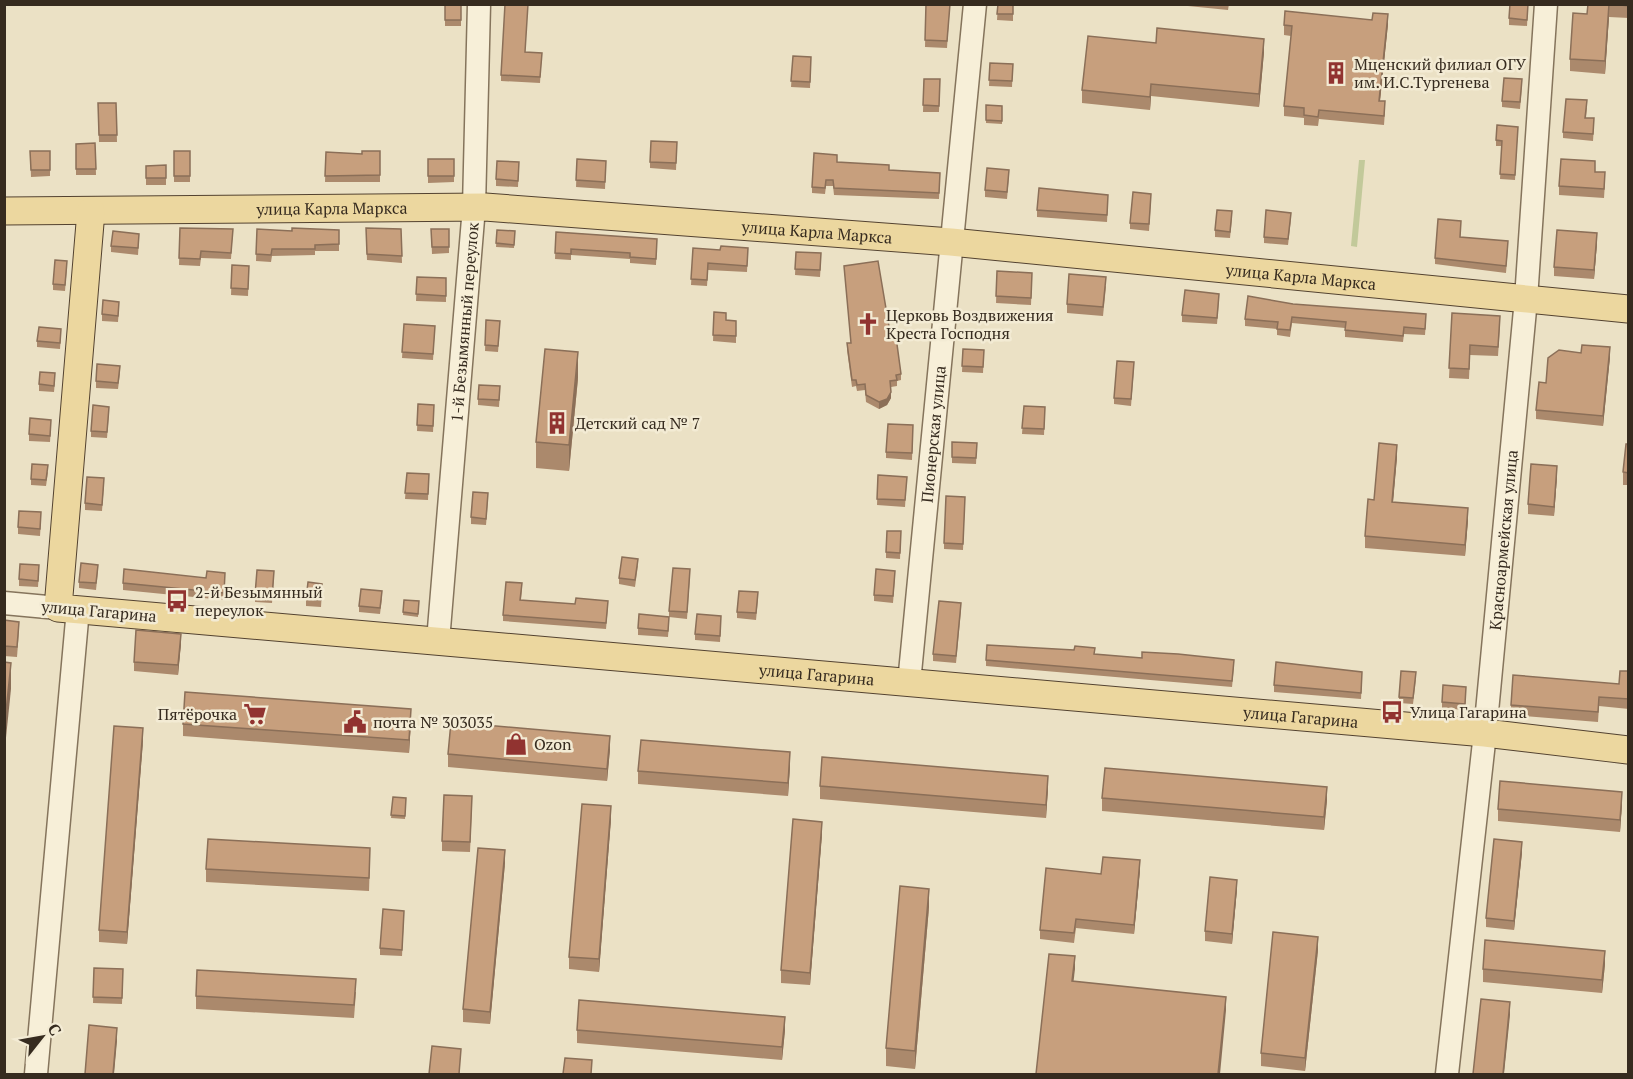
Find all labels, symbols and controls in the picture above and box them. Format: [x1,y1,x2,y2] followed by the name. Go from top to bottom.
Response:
[1354,53,1527,93] place label: Мценский филиал ОГУ им. И.С.Тургенева
[1323,60,1349,86] building icon: Мценский филиал ОГУ им. И.С.Тургенева
[255,197,408,220] street label: улица Карла Маркса
[740,215,893,249] street label: улица Карла Маркса
[445,221,484,423] street label: 1-й Безымянный переулок
[1224,258,1377,295] street label: улица Карла Маркса
[886,304,1053,344] place label: Церковь Воздвижения Креста Господня
[855,311,881,337] church icon: Церковь Воздвижения Креста Господня
[916,365,951,504] street label: Пионерская улица
[544,410,570,436] building icon: Детский сад № 7
[575,412,700,434] place label: Детский сад № 7
[1484,449,1523,631] street label: Красноармейская улица
[195,581,323,621] place label: 2-й Безымянный переулок
[164,588,190,614] bus stop icon: 2-й Безымянный переулок
[40,595,157,627] street label: улица Гагарина
[757,658,875,690] street label: улица Гагарина
[1379,699,1405,725] bus stop icon: Улица Гагарина
[242,701,268,727] supermarket icon: Пятёрочка
[1241,701,1359,733] street label: улица Гагарина
[1410,701,1527,723] place label: Улица Гагарина
[158,703,237,725] place label: Пятёрочка
[342,709,368,735] public building icon: почта № 303035
[373,711,493,733] place label: почта № 303035
[503,731,529,757] shop icon: Ozon
[534,733,572,755] place label: Ozon
[12,1007,72,1067] north arrow
[43,1019,67,1039] text: С

